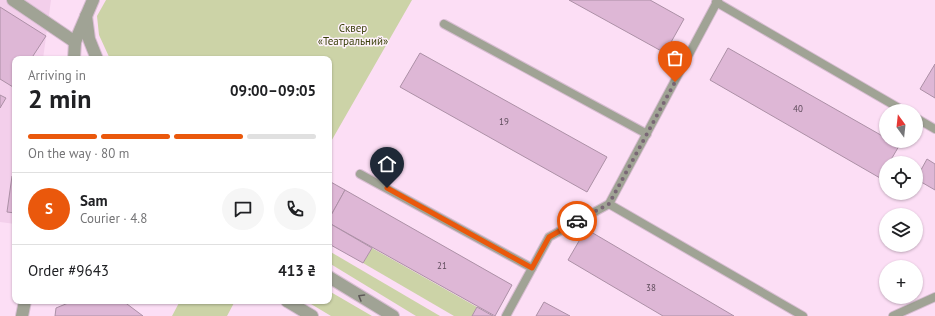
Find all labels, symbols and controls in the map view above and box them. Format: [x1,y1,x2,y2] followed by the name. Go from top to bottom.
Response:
[318,21,388,48] park label: Сквер «Театральний»
[658,41,692,82] pin
[664,47,686,69] icon: bag
[28,67,86,84] text: Arriving in
[230,81,316,100] text: 09:00–09:05
[28,82,91,115] text: 2 min
[793,103,803,114] house number: 40
[879,104,923,148] north arrow
[879,104,923,304] map controls
[499,116,509,127] house number: 19
[28,145,129,162] text: On the way · 80 m
[370,147,404,188] pin
[376,153,398,175] icon: home
[879,156,923,200] button: locate
[222,188,264,230] button: chat
[274,188,316,230] button: phone
[80,191,107,210] text: Sam
[45,199,53,218] text: S
[557,201,597,241] courier
[879,208,923,252] button: layers
[80,210,147,227] text: Courier · 4.8
[566,210,588,232] icon: car
[437,260,447,271] house number: 21
[879,260,923,304] button: +
[28,261,109,280] text: Order #9643
[278,261,316,280] text: 413 ₴
[646,282,656,293] house number: 38
[358,294,365,301] one-way arrow

